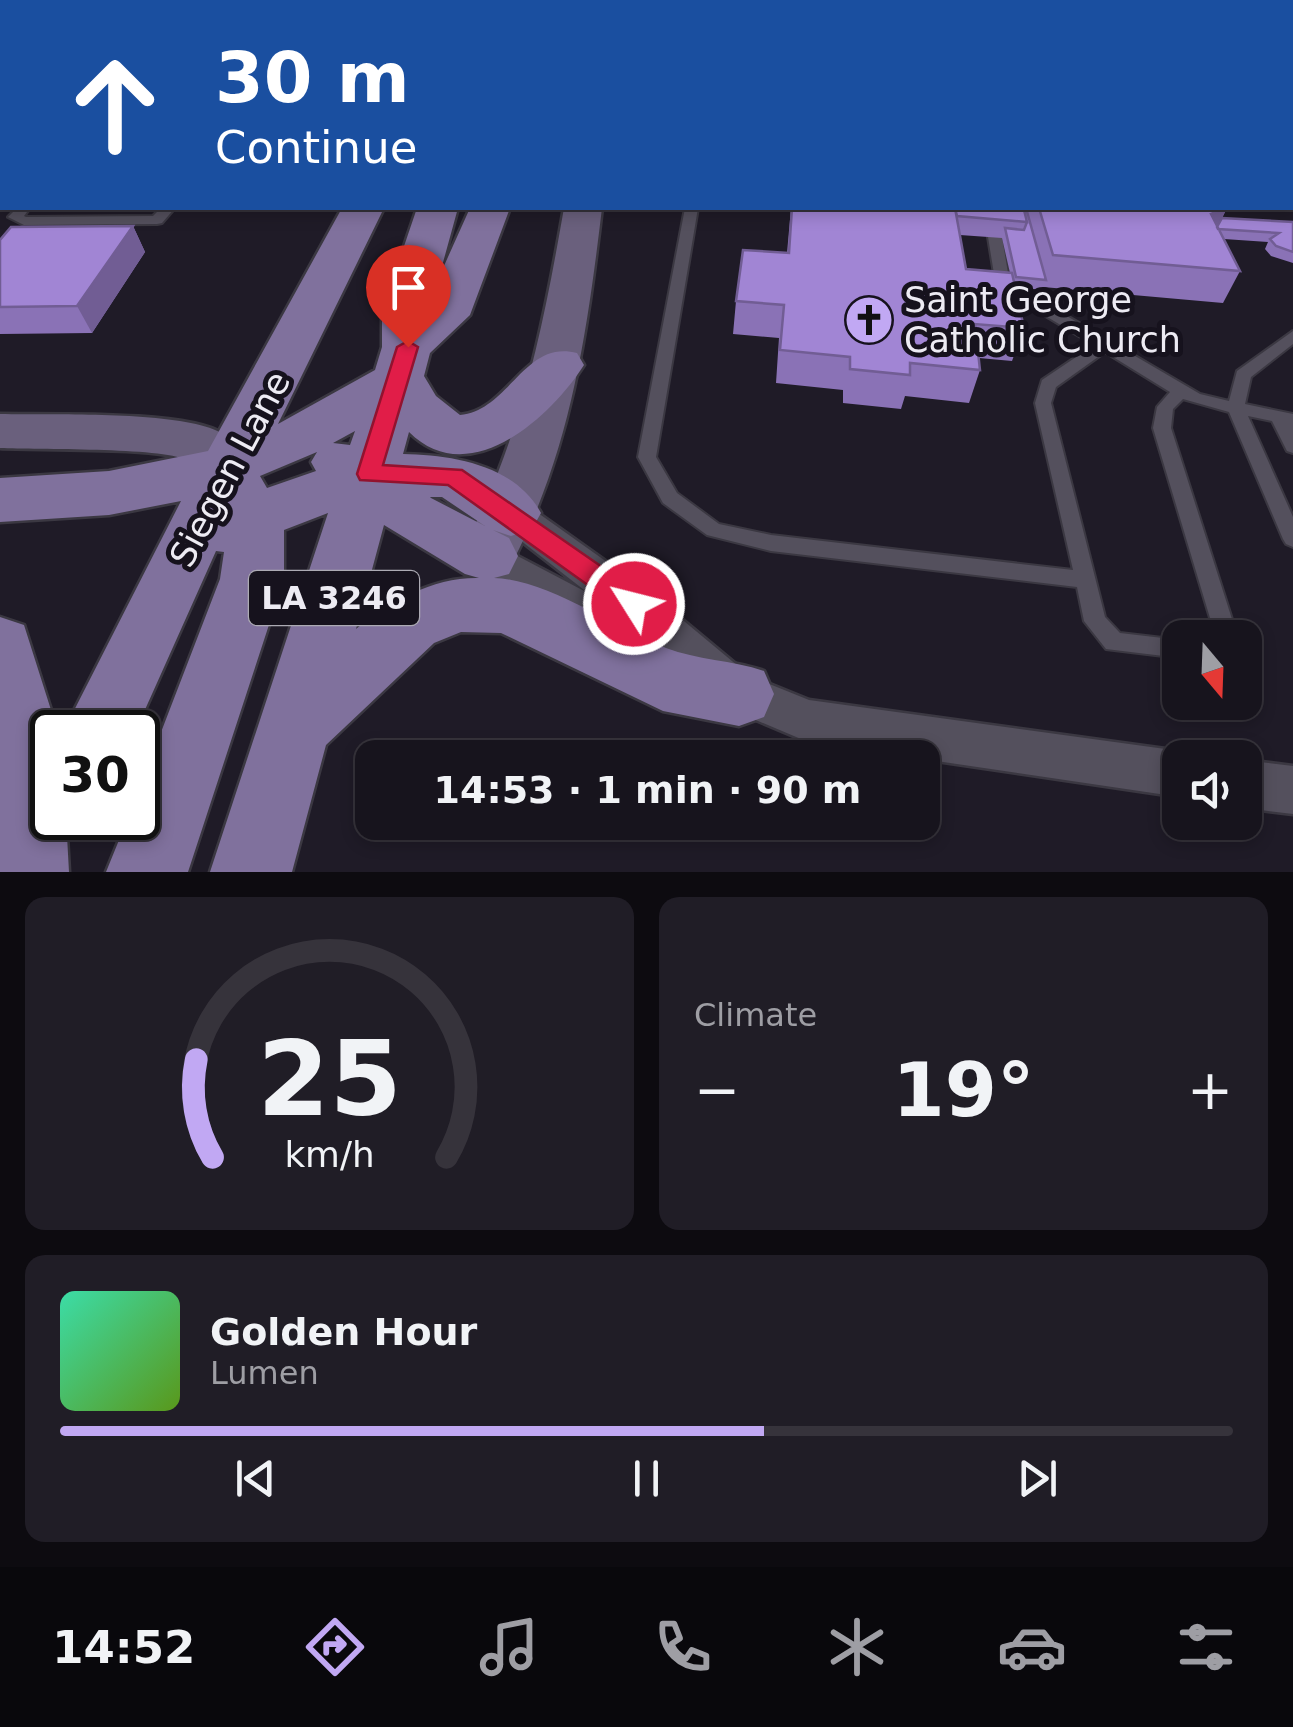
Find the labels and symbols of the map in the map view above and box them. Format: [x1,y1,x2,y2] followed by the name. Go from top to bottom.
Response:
[366,245,451,348] pin
[904,280,1181,360] place label: Saint George Catholic Church
[843,294,895,346] church icon: Saint George Catholic Church
[162,365,298,573] street label: Siegen Lane
[582,552,686,656] position arrow
[249,571,419,625] road number: LA 3246
[1162,620,1262,720] north arrow
[30,710,160,840] speed limit sign: 30

